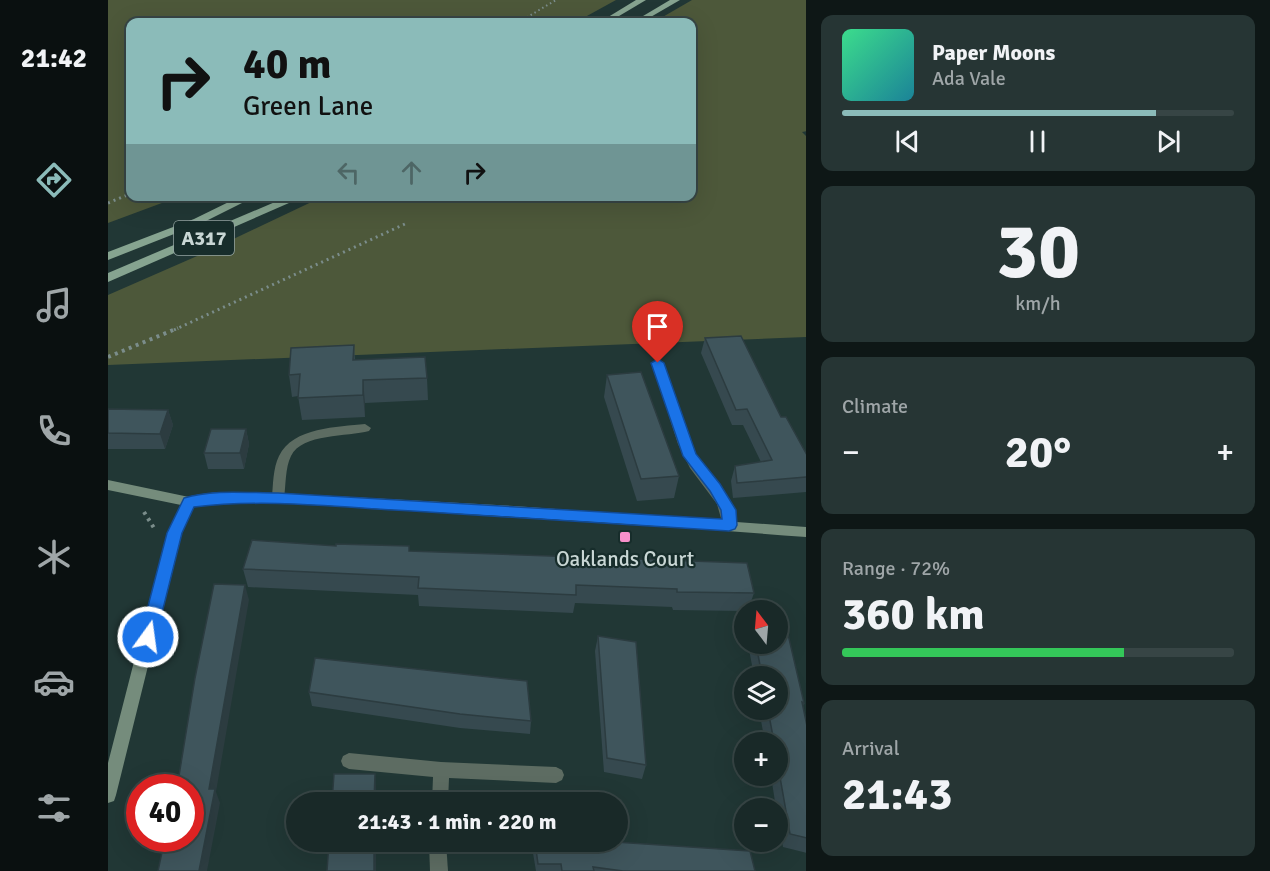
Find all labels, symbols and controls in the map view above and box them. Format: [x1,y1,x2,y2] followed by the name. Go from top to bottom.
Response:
[243,39,332,90] text: 40 m
[932,39,1055,66] text: Paper Moons
[21,42,87,75] text: 21:42
[144,42,222,120] icon: right
[932,66,1006,91] text: Ada Vale
[243,90,373,123] text: Green Lane
[891,125,924,158] icon: previous
[1021,125,1054,158] icon: pause
[1152,125,1185,158] icon: next
[332,156,365,189] icon: left
[395,156,428,189] icon: ahead
[458,156,491,189] icon: right
[33,159,75,201] icon: directions
[996,204,1080,300] text: 30
[174,221,234,255] road number: A317
[33,284,75,326] icon: music
[1015,291,1061,316] text: km/h
[632,301,683,363] pin
[641,310,674,343] icon: arrive
[842,394,908,419] text: Climate
[33,410,75,452] icon: phone
[1005,425,1071,480] text: 20°
[842,432,860,473] text: −
[1216,432,1234,473] text: +
[618,530,632,544] marker: Oaklands Court
[33,536,75,578] icon: climate
[556,546,694,572] place label: Oaklands Court
[842,556,950,581] text: Range · 72%
[842,587,985,642] text: 360 km
[734,600,788,654] north arrow
[734,600,788,852] map controls
[116,605,180,669] position arrow
[33,661,75,703] icon: car
[734,666,788,720] button: layers
[734,732,788,786] button: +
[842,736,900,761] text: Arrival
[842,767,952,822] text: 21:43
[126,774,204,852] speed limit sign: 40
[33,787,75,829] icon: filters
[734,798,788,852] button: −
[357,808,557,835] text: 21:43 · 1 min · 220 m

